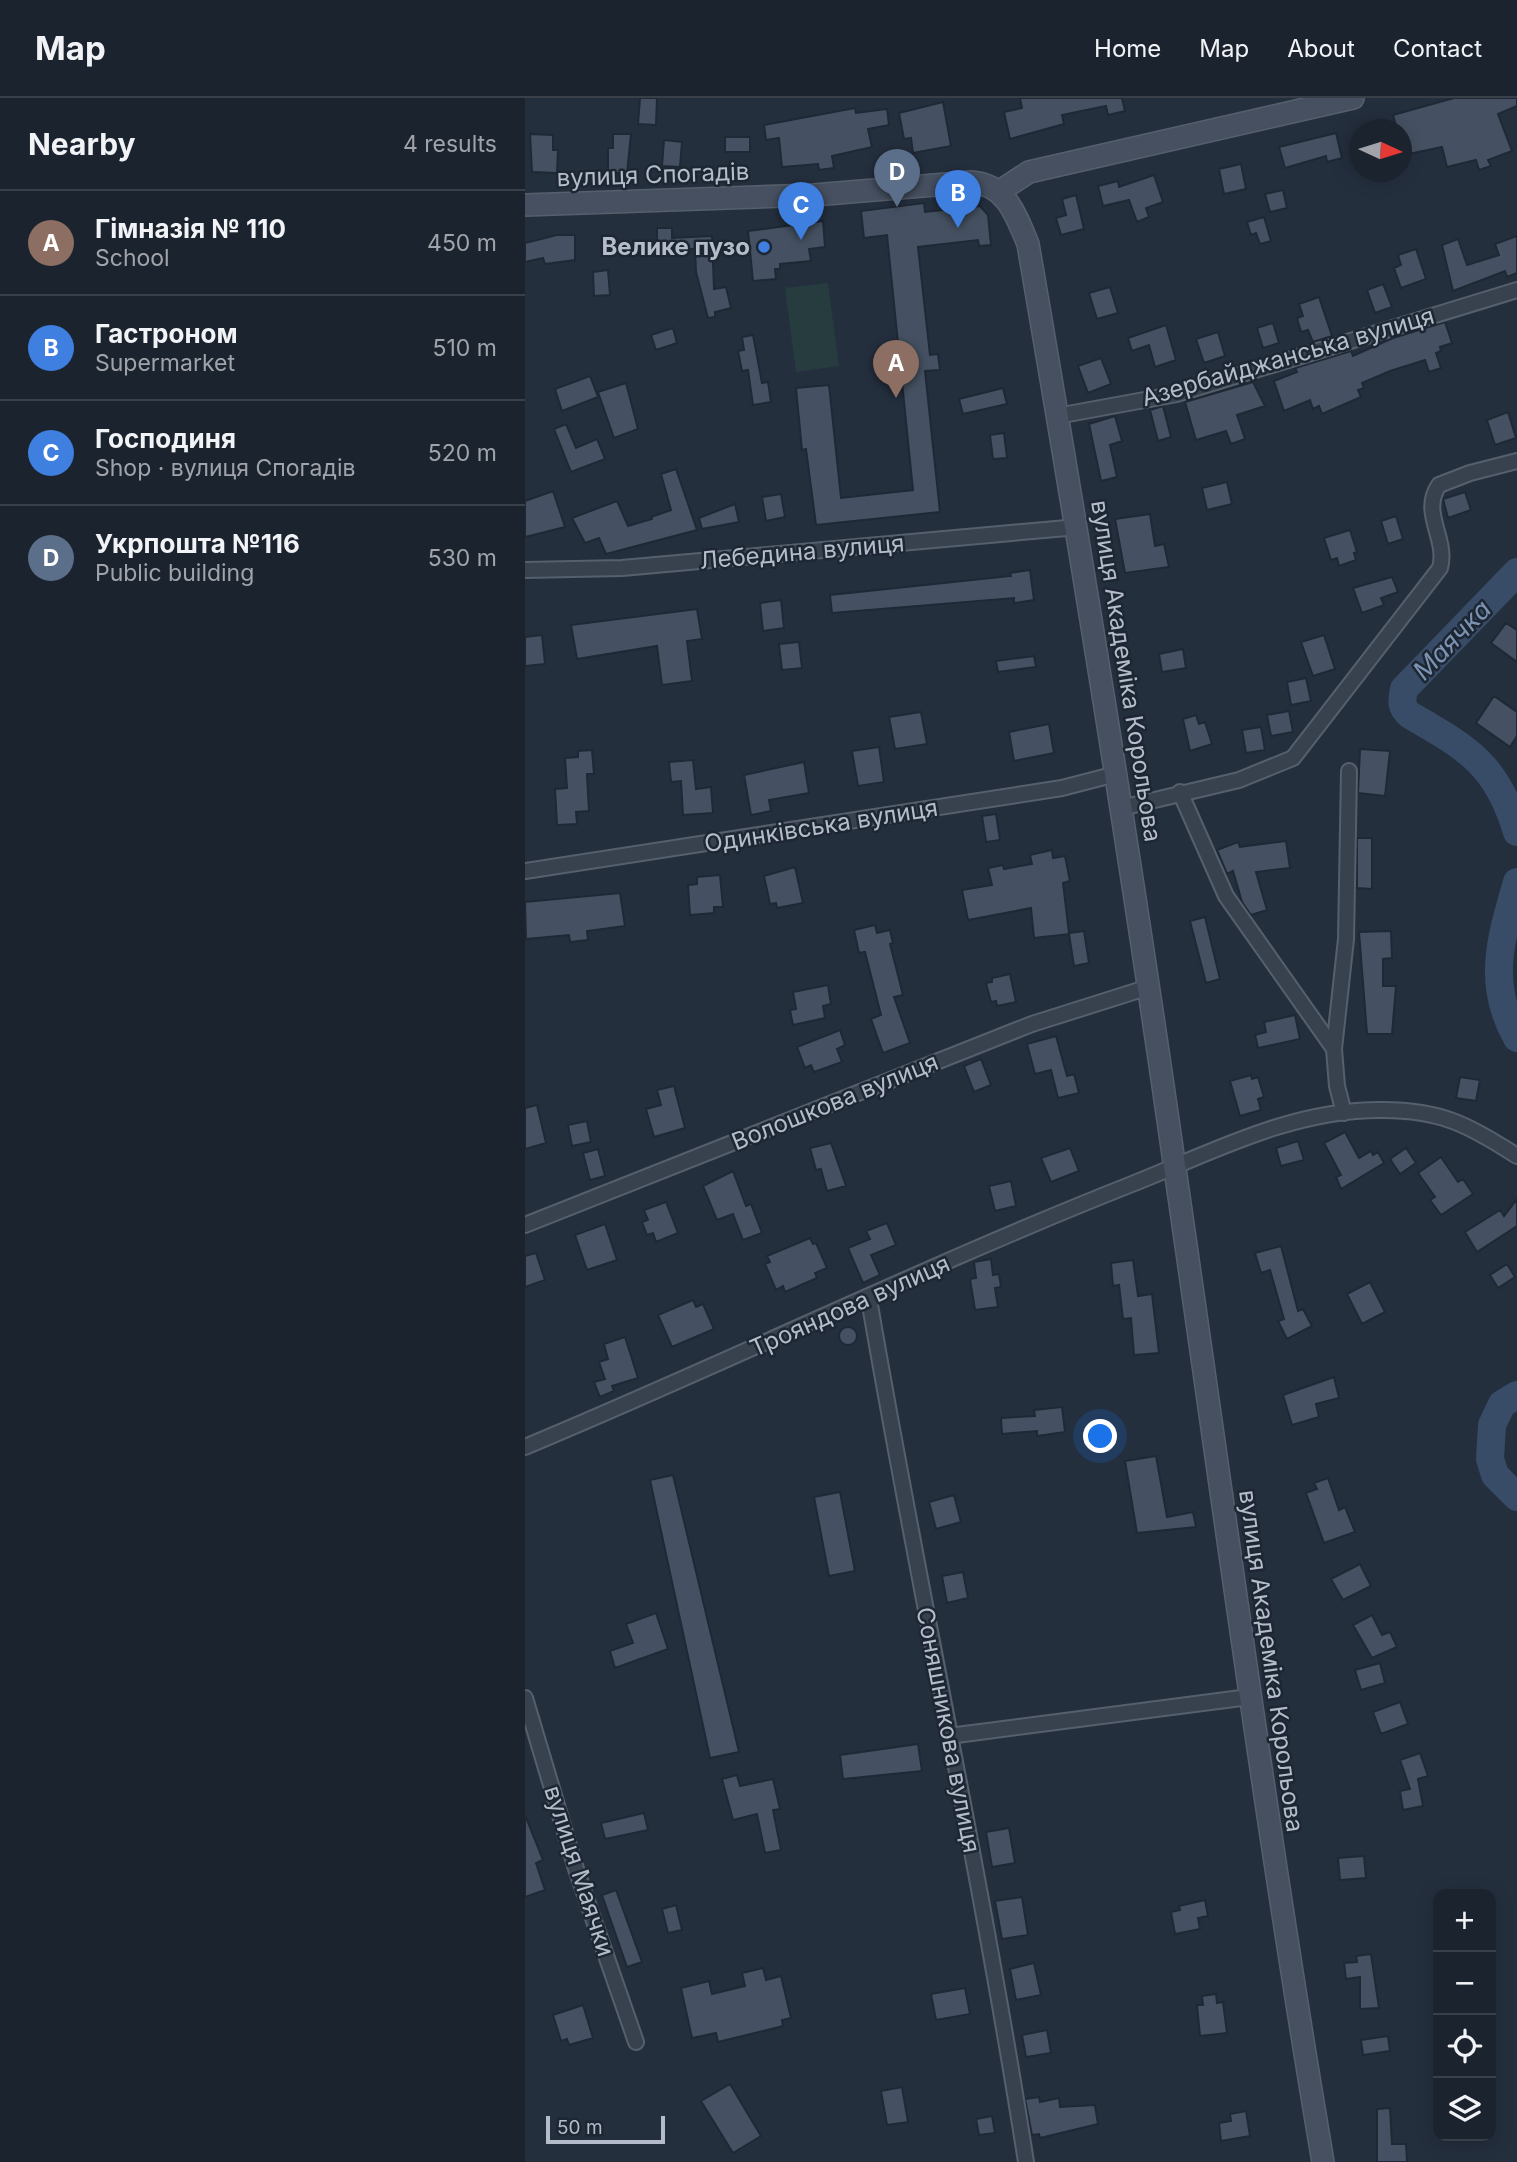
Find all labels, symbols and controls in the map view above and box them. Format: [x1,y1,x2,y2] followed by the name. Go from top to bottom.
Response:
[35,28,106,68] text: Map
[1094,34,1161,63] text: Home
[1199,34,1249,63] text: Map
[1287,34,1355,63] text: About
[1393,34,1482,63] text: Contact
[1349,119,1412,182] north arrow
[28,126,136,162] text: Nearby
[403,130,497,158] text: 4 results
[874,149,920,207] pin: D
[556,157,750,192] street label: вулиця Спогадів
[935,170,981,228] pin: B
[778,182,824,240] pin: C
[95,213,286,244] text: Гімназія № 110
[42,229,60,257] text: A
[427,229,497,257] text: 450 m
[601,232,750,261] place label: Велике пузо
[756,239,772,255] marker: Велике пузо
[95,244,170,272] text: School
[1138,301,1438,412] street label: Азербайджанська вулиця
[95,318,238,349] text: Гастроном
[43,334,59,362] text: B
[433,334,497,362] text: 510 m
[873,340,919,398] pin: A
[95,349,235,377] text: Supermarket
[95,423,236,454] text: Господиня
[42,439,60,467] text: C
[428,439,497,467] text: 520 m
[95,454,356,482] text: Shop · вулиця Спогадів
[1085,498,1168,844] street label: вулиця Академіка Корольова
[95,528,300,559] text: Укрпошта №116
[698,528,906,575] street label: Лебедина вулиця
[43,544,59,572] text: D
[428,544,497,572] text: 530 m
[95,559,254,587] text: Public building
[1406,593,1497,686] water label: Маячка
[702,793,940,858] street label: Одинківська вулиця
[727,1047,942,1156] street label: Волошкова вулиця
[745,1248,954,1363] street label: Трояндова вулиця
[1083,1419,1117,1453] your location
[1233,1488,1310,1834] street label: вулиця Академіка Корольова
[910,1605,987,1855] street label: Соняшникова вулиця
[538,1782,621,1960] street label: вулиця Маячки
[1433,1889,1496,2141] map controls
[1433,1889,1496,1952] button: +
[1433,1952,1496,2015] button: −
[1433,2015,1496,2078] button: locate
[1433,2078,1496,2141] button: layers
[546,2113,665,2145] scale bar
[557,2116,603,2139] text: 50 m

